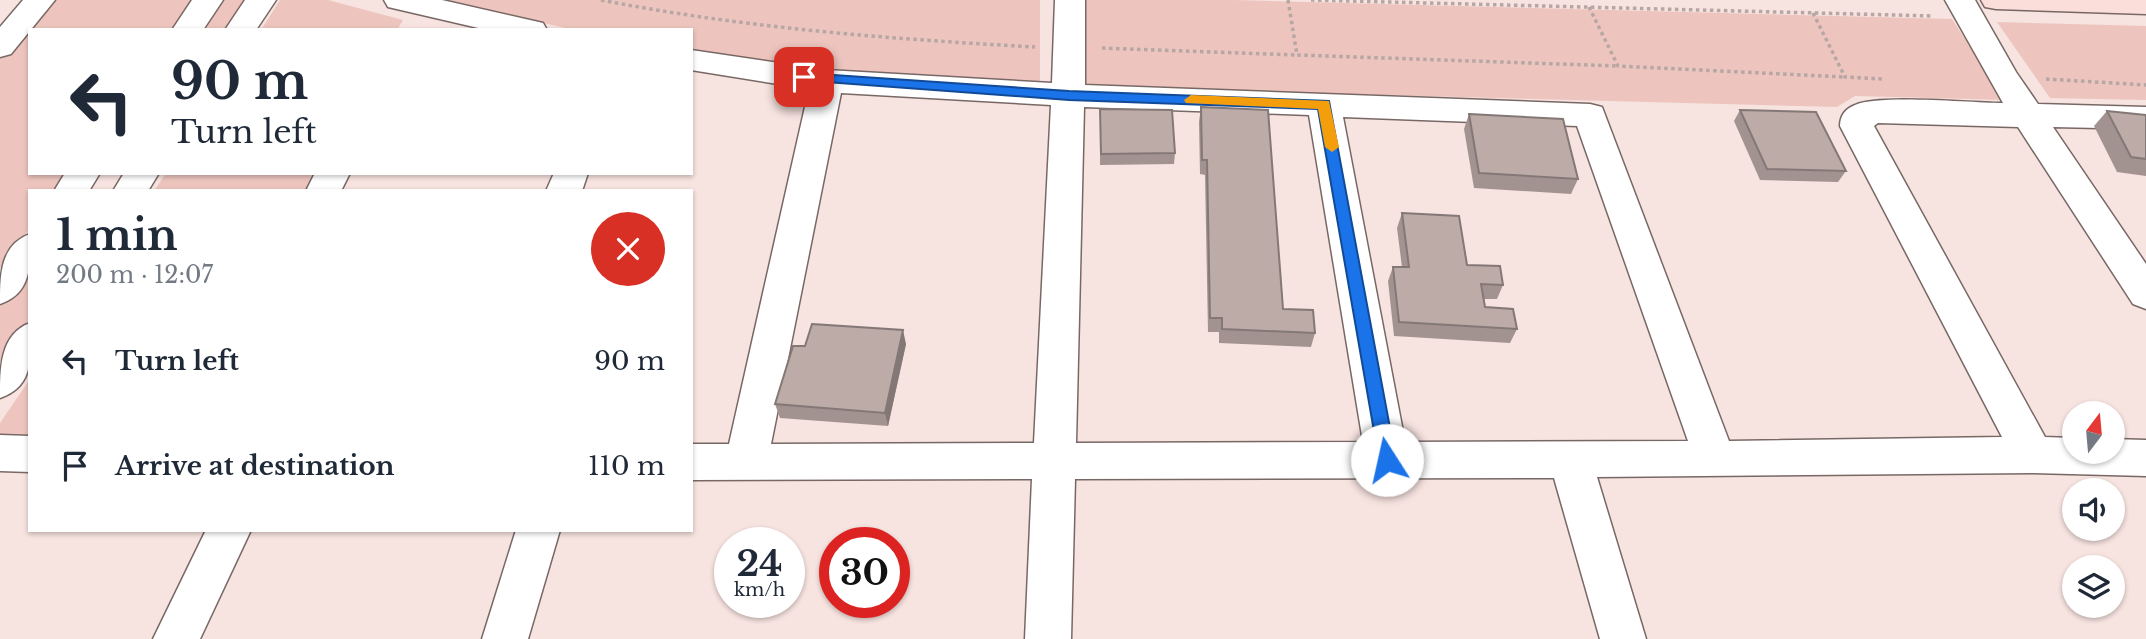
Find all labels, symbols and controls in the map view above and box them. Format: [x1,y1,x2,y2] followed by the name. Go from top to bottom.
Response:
[774,47,834,107] pin
[171,51,308,112] text: 90 m
[56,56,147,147] icon: left
[785,58,823,96] icon: arrive
[171,112,317,152] text: Turn left
[56,209,178,261] text: 1 min
[591,212,665,286] button: close
[56,261,213,289] text: 200 m · 12:07
[56,342,94,380] icon: left
[115,345,239,377] text: Turn left
[594,345,665,377] text: 90 m
[2062,401,2124,464] north arrow
[2062,401,2125,618] map controls
[1350,423,1424,497] position arrow
[56,447,94,485] icon: arrive
[115,450,395,482] text: Arrive at destination
[588,450,665,482] text: 110 m
[2062,478,2125,541] button: sound
[819,527,910,618] speed limit sign: 30
[736,542,783,585] text: 24
[2062,555,2125,618] button: layers
[734,579,785,601] text: km/h

